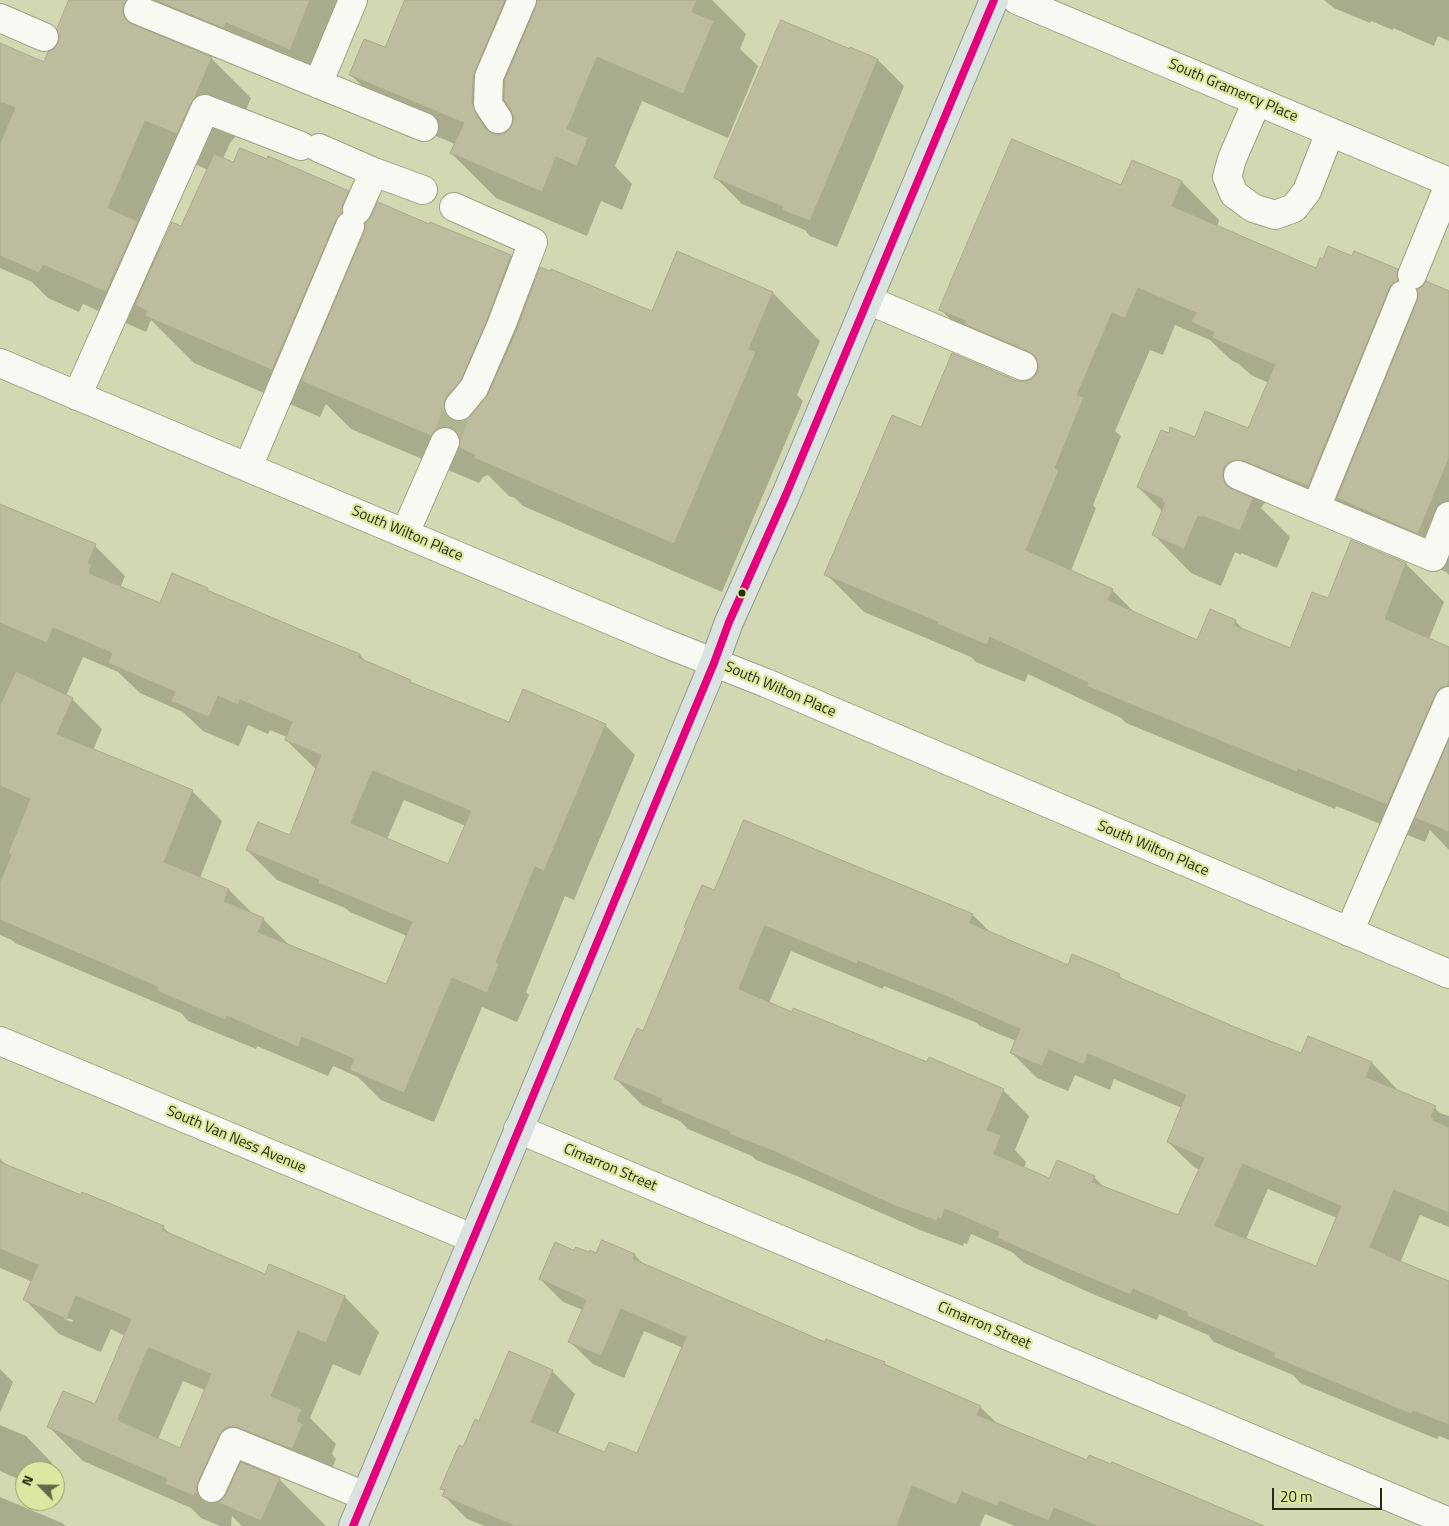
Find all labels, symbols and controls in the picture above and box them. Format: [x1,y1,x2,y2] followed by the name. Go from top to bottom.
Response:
[1166,56,1300,126] street label: South Gramercy Place
[349,502,465,566] street label: South Wilton Place
[737,588,747,598] unlabelled marker
[722,658,838,722] street label: South Wilton Place
[1095,817,1211,881] street label: South Wilton Place
[164,1102,308,1178] street label: South Van Ness Avenue
[561,1140,659,1196] street label: Cimarron Street
[935,1298,1033,1354] street label: Cimarron Street
[15,1461,65,1511] north arrow
[15,1472,38,1489] text: N
[1274,1478,1384,1510] scale bar
[1280,1485,1313,1508] text: 20 m

